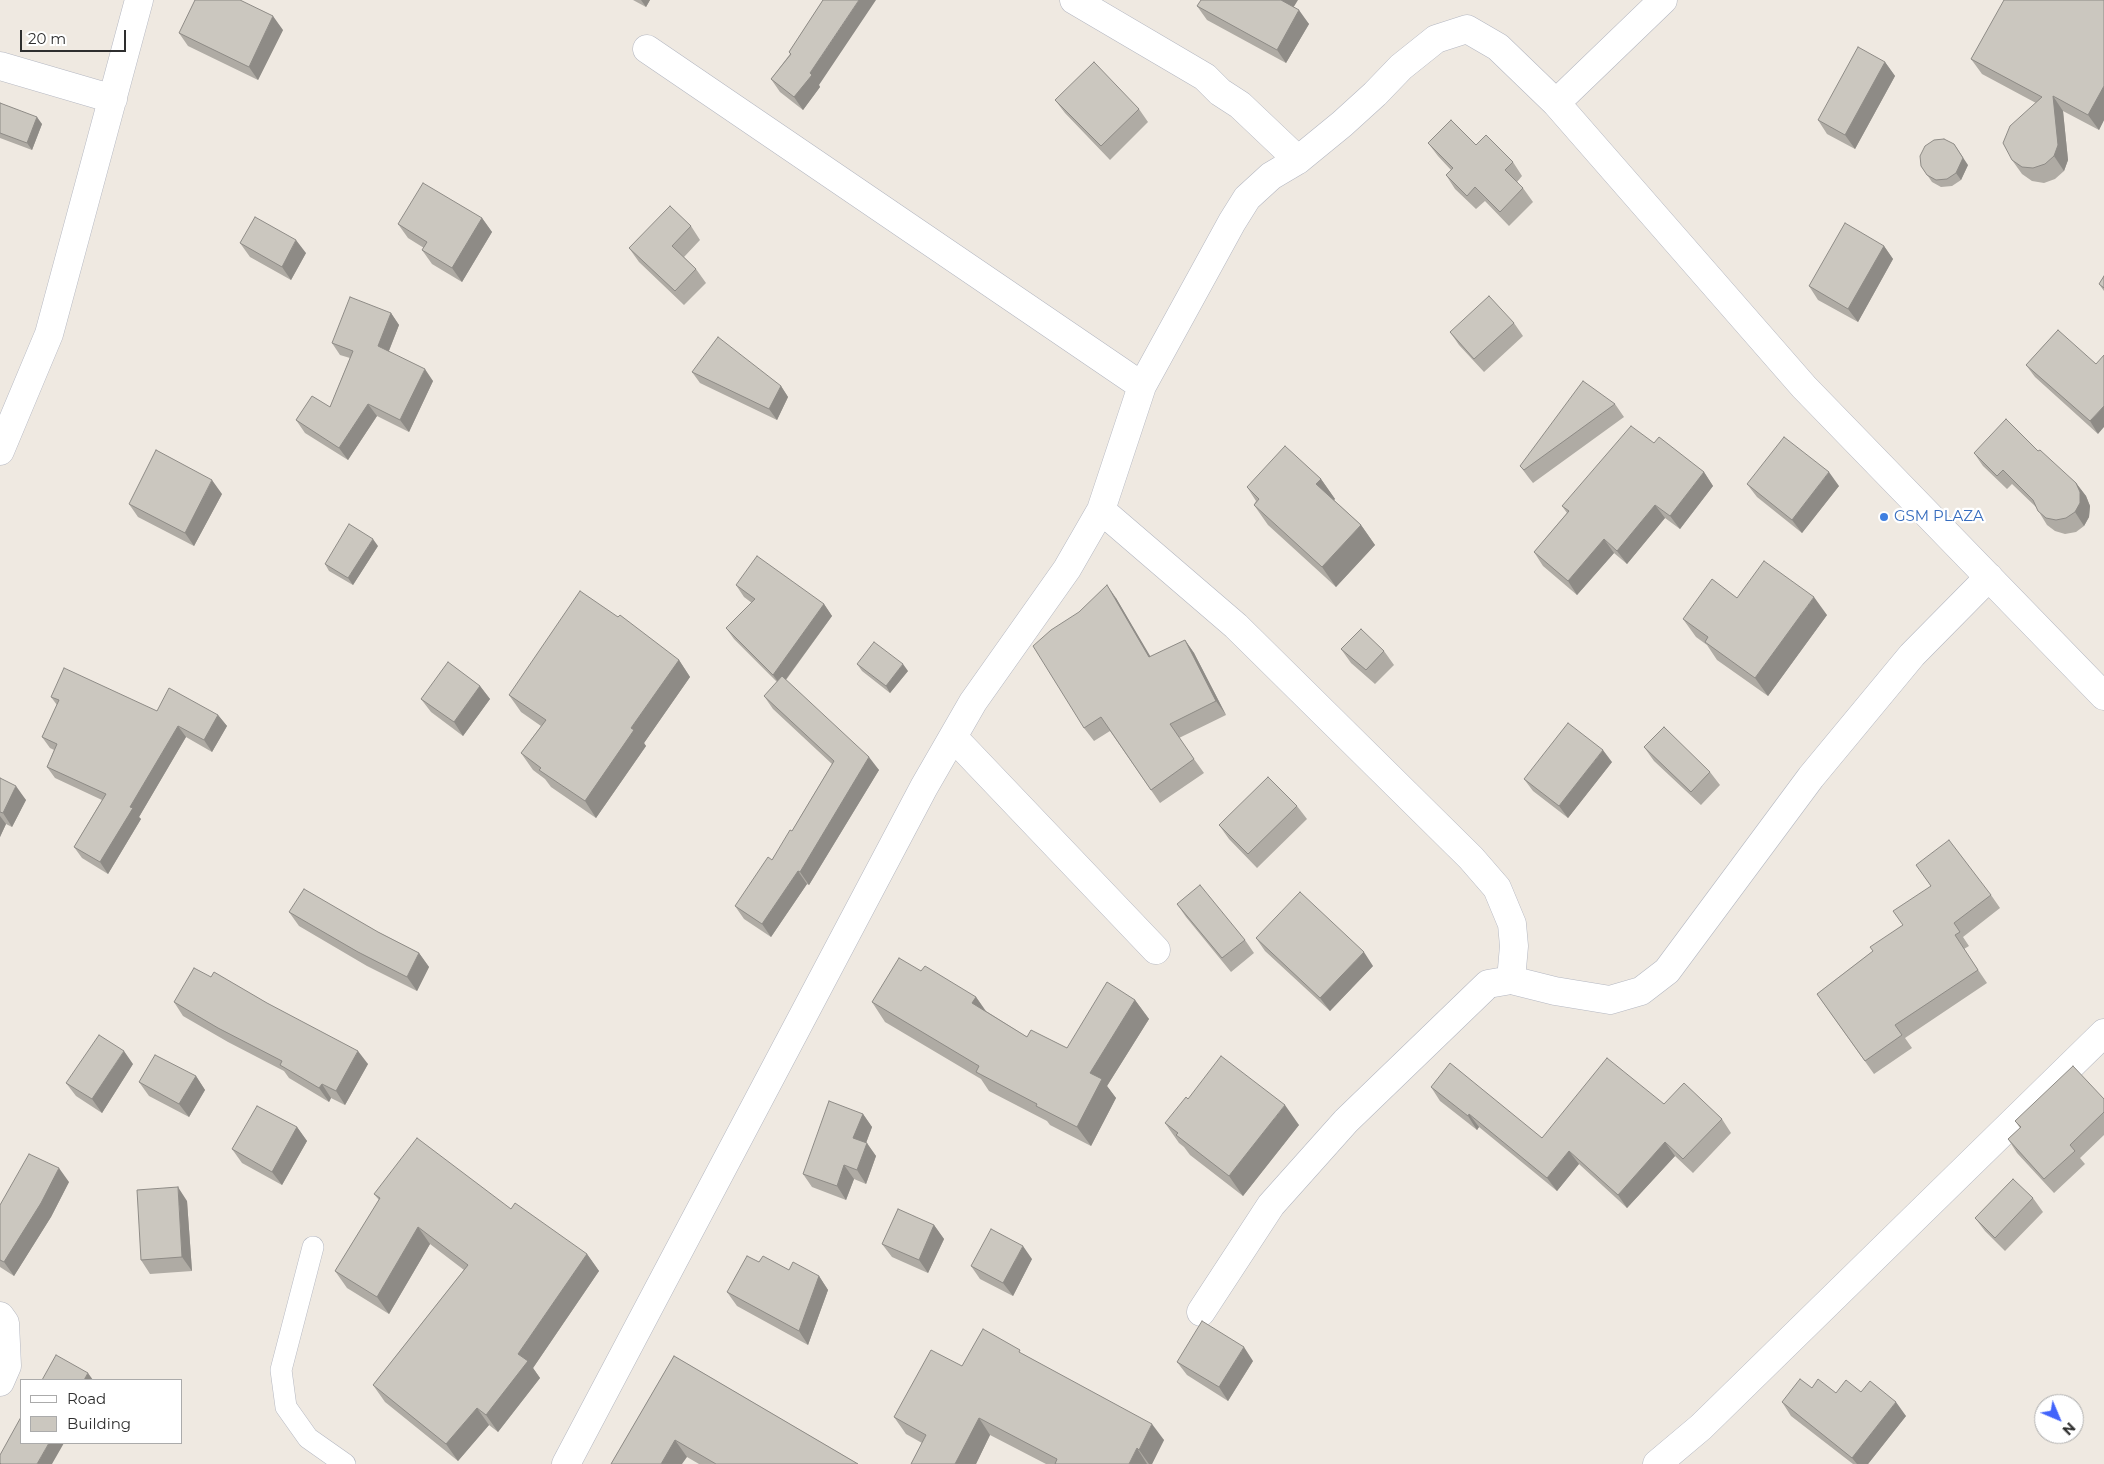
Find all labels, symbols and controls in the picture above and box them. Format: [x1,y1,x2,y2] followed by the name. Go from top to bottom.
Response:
[22,20,129,52] scale bar
[28,29,66,48] text: 20 m
[1894,508,1984,526] place label: GSM PLAZA
[1878,511,1890,523] marker: GSM PLAZA
[20,1379,182,1444] legend
[67,1389,106,1408] text: Road
[2034,1394,2084,1444] north arrow
[67,1414,131,1433] text: Building
[2059,1419,2079,1439] text: N

